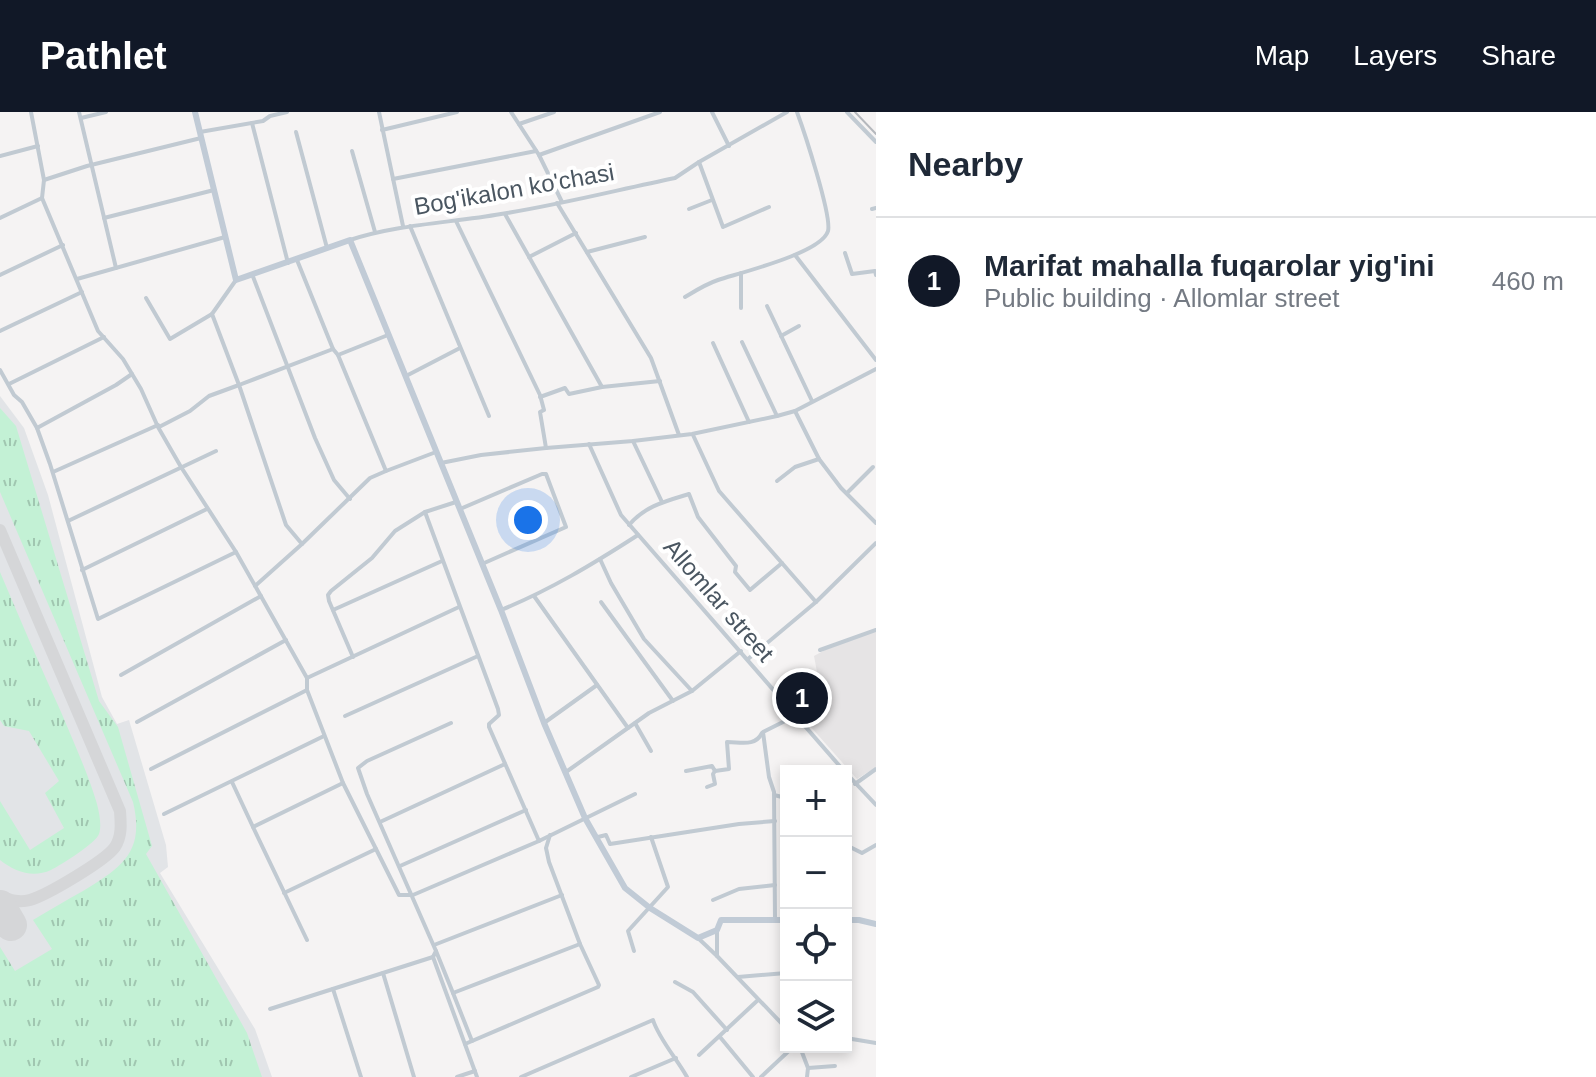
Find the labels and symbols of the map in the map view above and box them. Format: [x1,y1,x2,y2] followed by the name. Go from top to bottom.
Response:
[412,158,616,220] street label: Bog'ikalon ko'chasi
[508,500,548,540] your location
[658,533,780,667] street label: Allomlar street
[776,668,828,728] pin: 1

